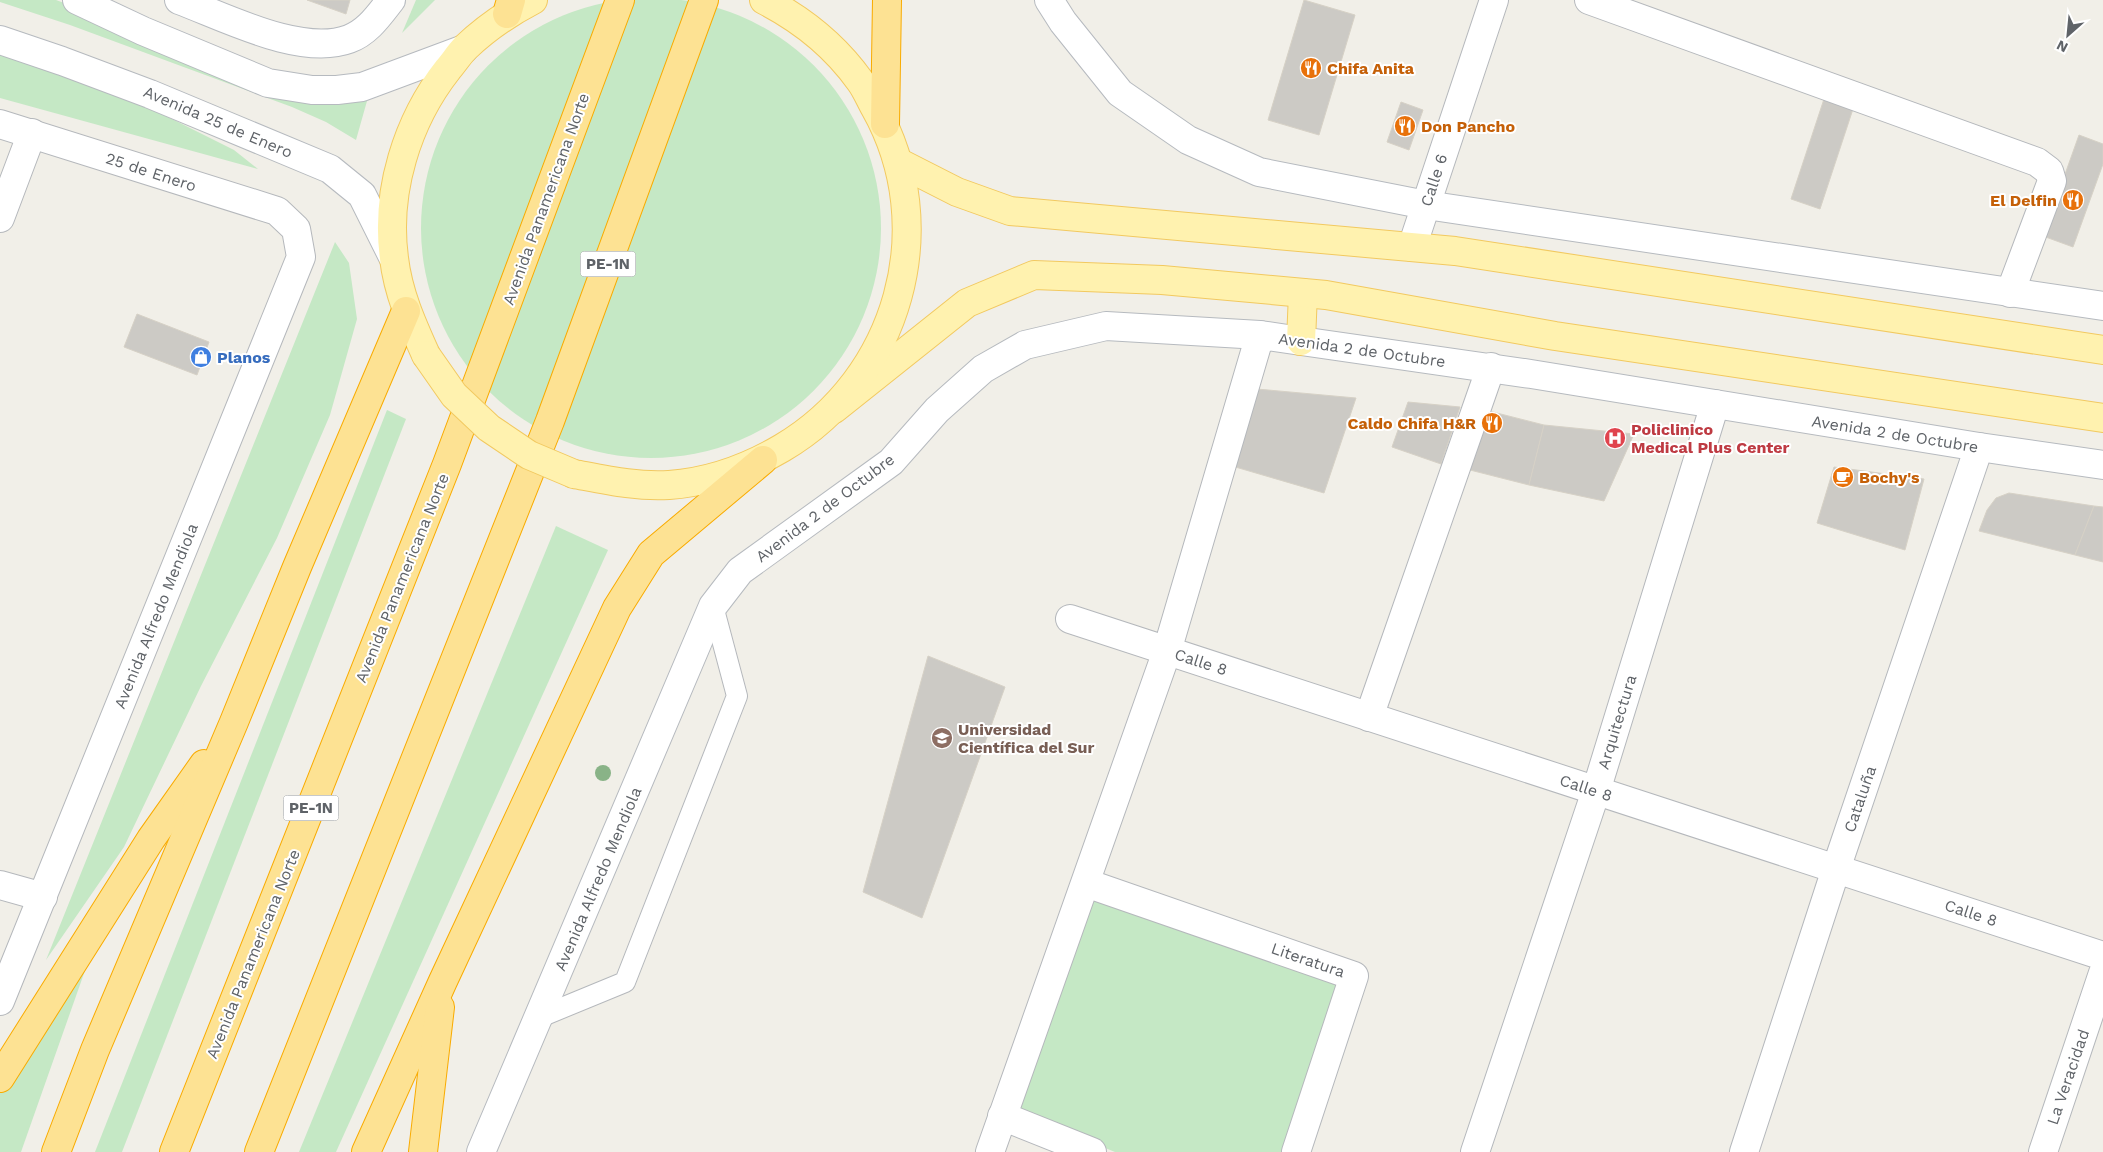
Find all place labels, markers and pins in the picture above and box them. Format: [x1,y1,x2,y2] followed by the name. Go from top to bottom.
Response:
[1299,56,1323,80] restaurant icon: Chifa Anita
[1327,59,1415,78] place label: Chifa Anita
[1393,114,1417,138] restaurant icon: Don Pancho
[1421,117,1515,136] place label: Don Pancho
[2061,188,2085,212] restaurant icon: El Delfin
[1990,191,2057,210] place label: El Delfin
[189,345,213,369] shop icon: Planos
[217,348,271,367] place label: Planos
[1480,411,1504,435] restaurant icon: Caldo Chifa H&R
[1348,414,1476,433] place label: Caldo Chifa H&R
[1631,420,1790,457] place label: Policlinico Medical Plus Center
[1603,426,1627,450] hospital icon: Policlinico Medical Plus Center
[1831,465,1855,489] cafe icon: Bochy's
[1859,468,1920,487] place label: Bochy's
[958,720,1094,757] place label: Universidad Científica del Sur
[930,726,954,750] school or university icon: Universidad Científica del Sur

